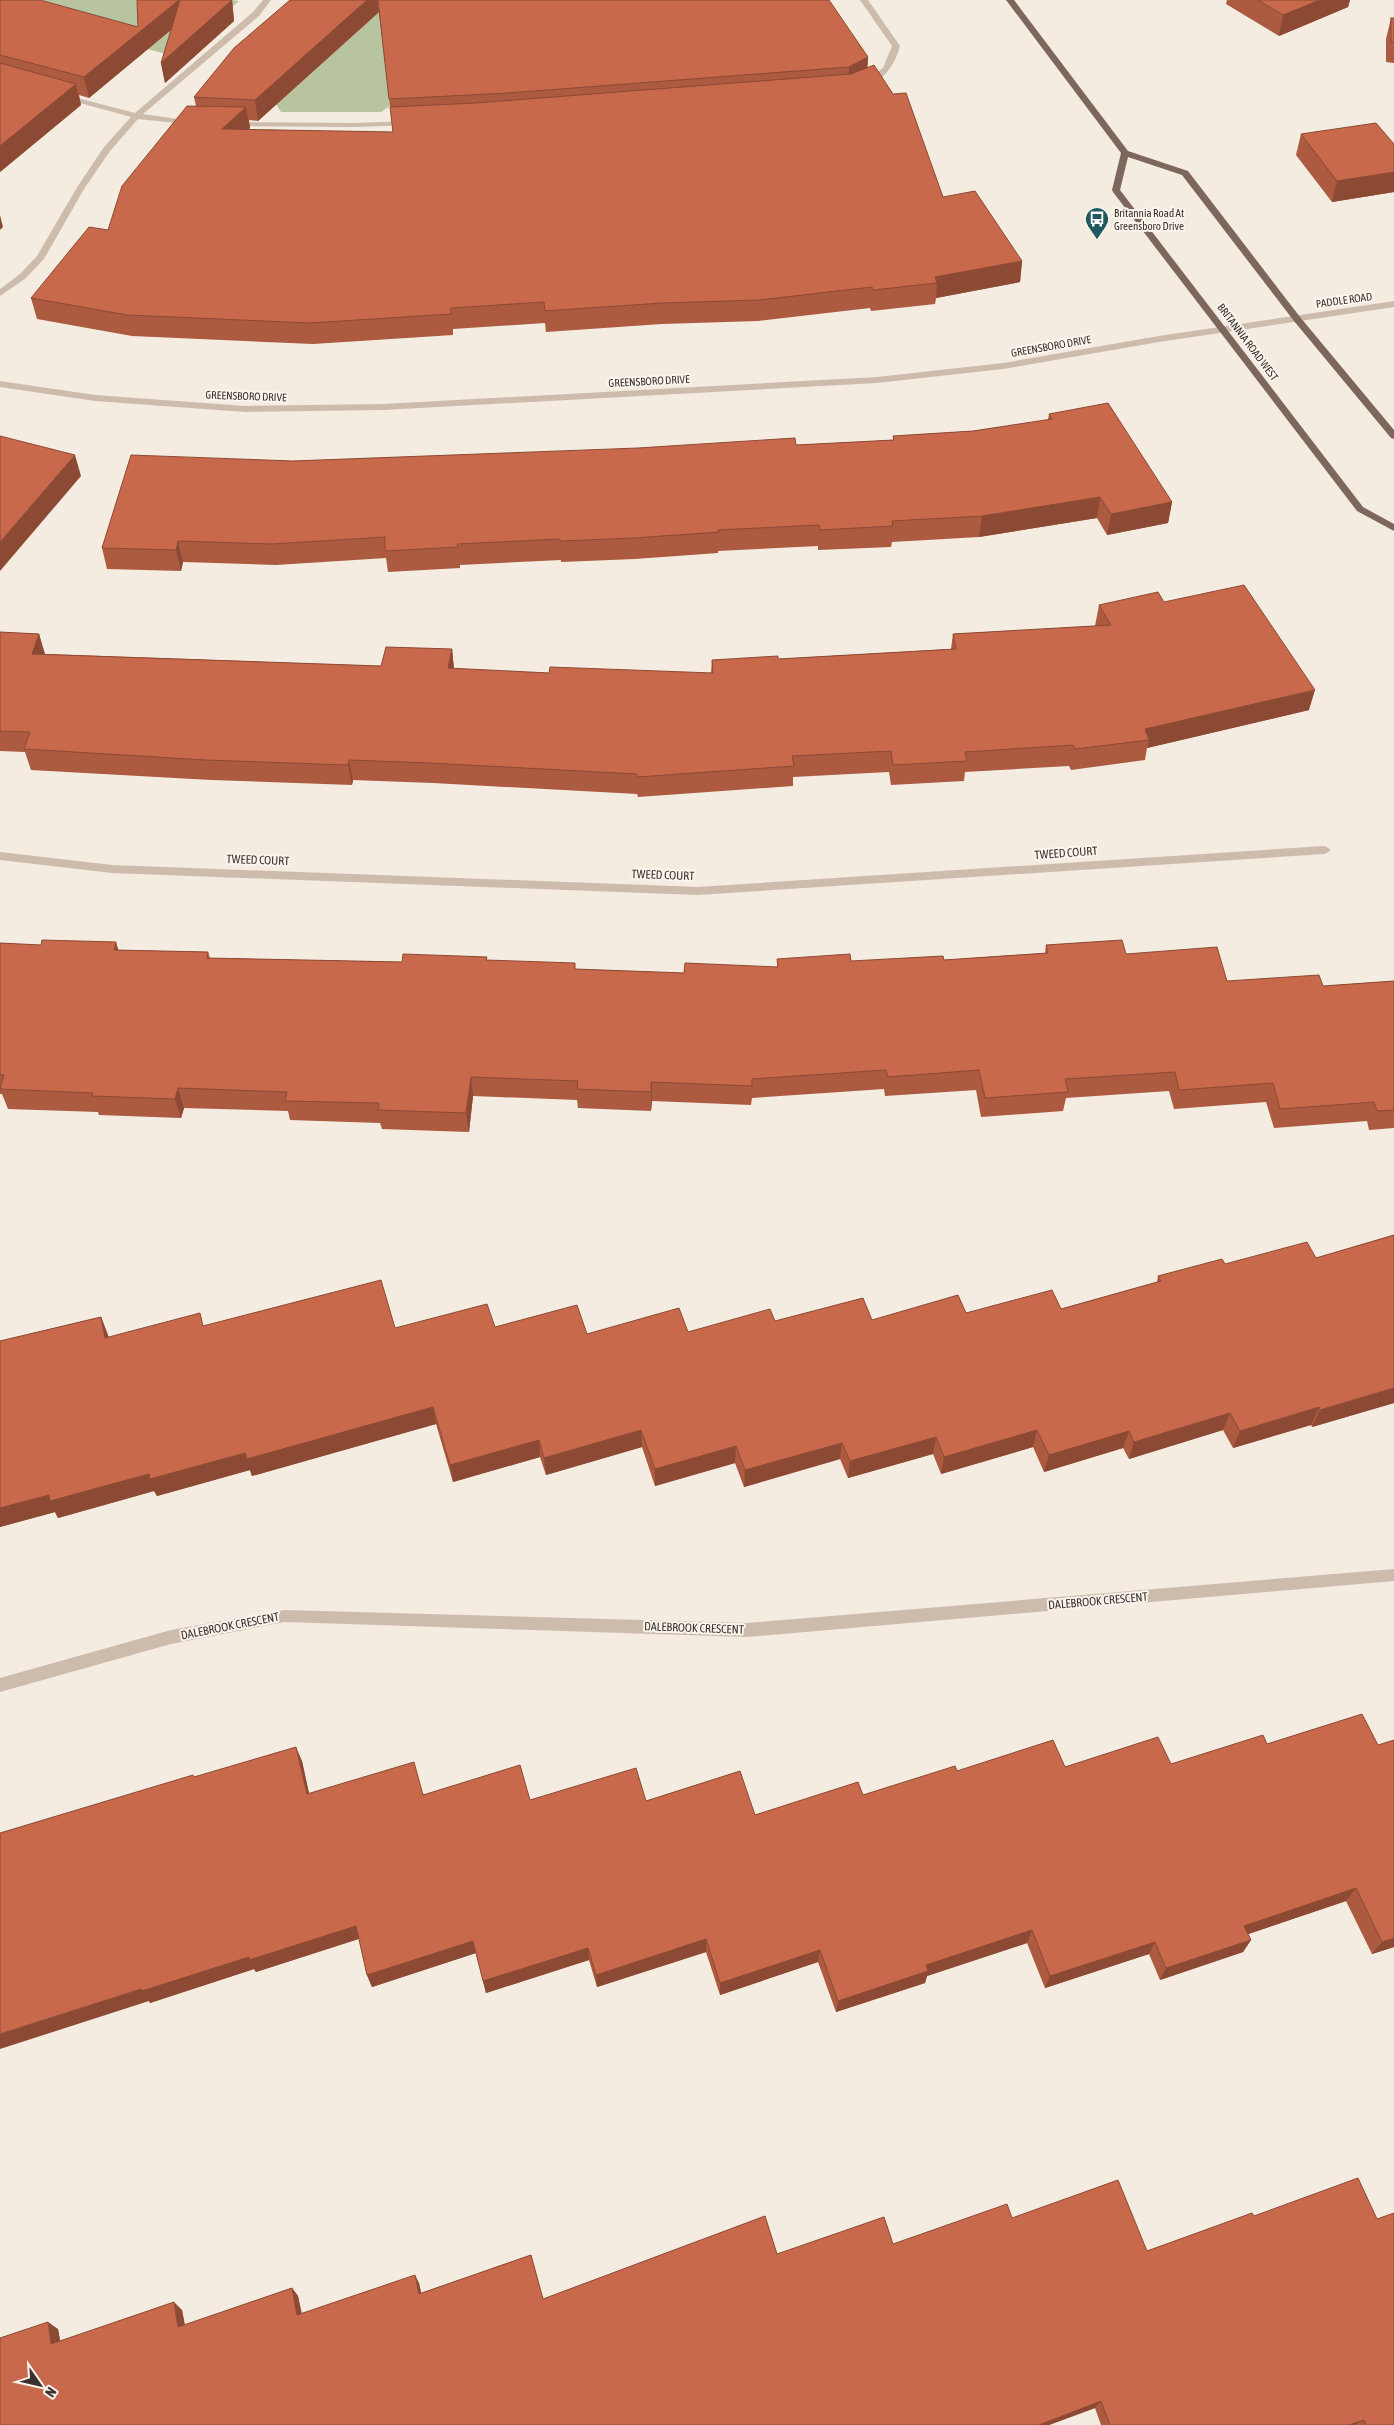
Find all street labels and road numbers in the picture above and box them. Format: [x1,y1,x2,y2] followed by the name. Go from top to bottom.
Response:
[1315,290,1373,310] street label: PADDLE ROAD
[1215,301,1281,383] street label: BRITANNIA ROAD WEST
[1010,333,1092,359] street label: GREENSBORO DRIVE
[608,373,690,389] street label: GREENSBORO DRIVE
[205,389,287,403] street label: GREENSBORO DRIVE
[1034,844,1099,862] street label: TWEED COURT
[226,852,290,868] street label: TWEED COURT
[631,867,695,883] street label: TWEED COURT
[1048,1590,1149,1612] street label: DALEBROOK CRESCENT
[180,1609,281,1642] street label: DALEBROOK CRESCENT
[644,1619,745,1637] street label: DALEBROOK CRESCENT

